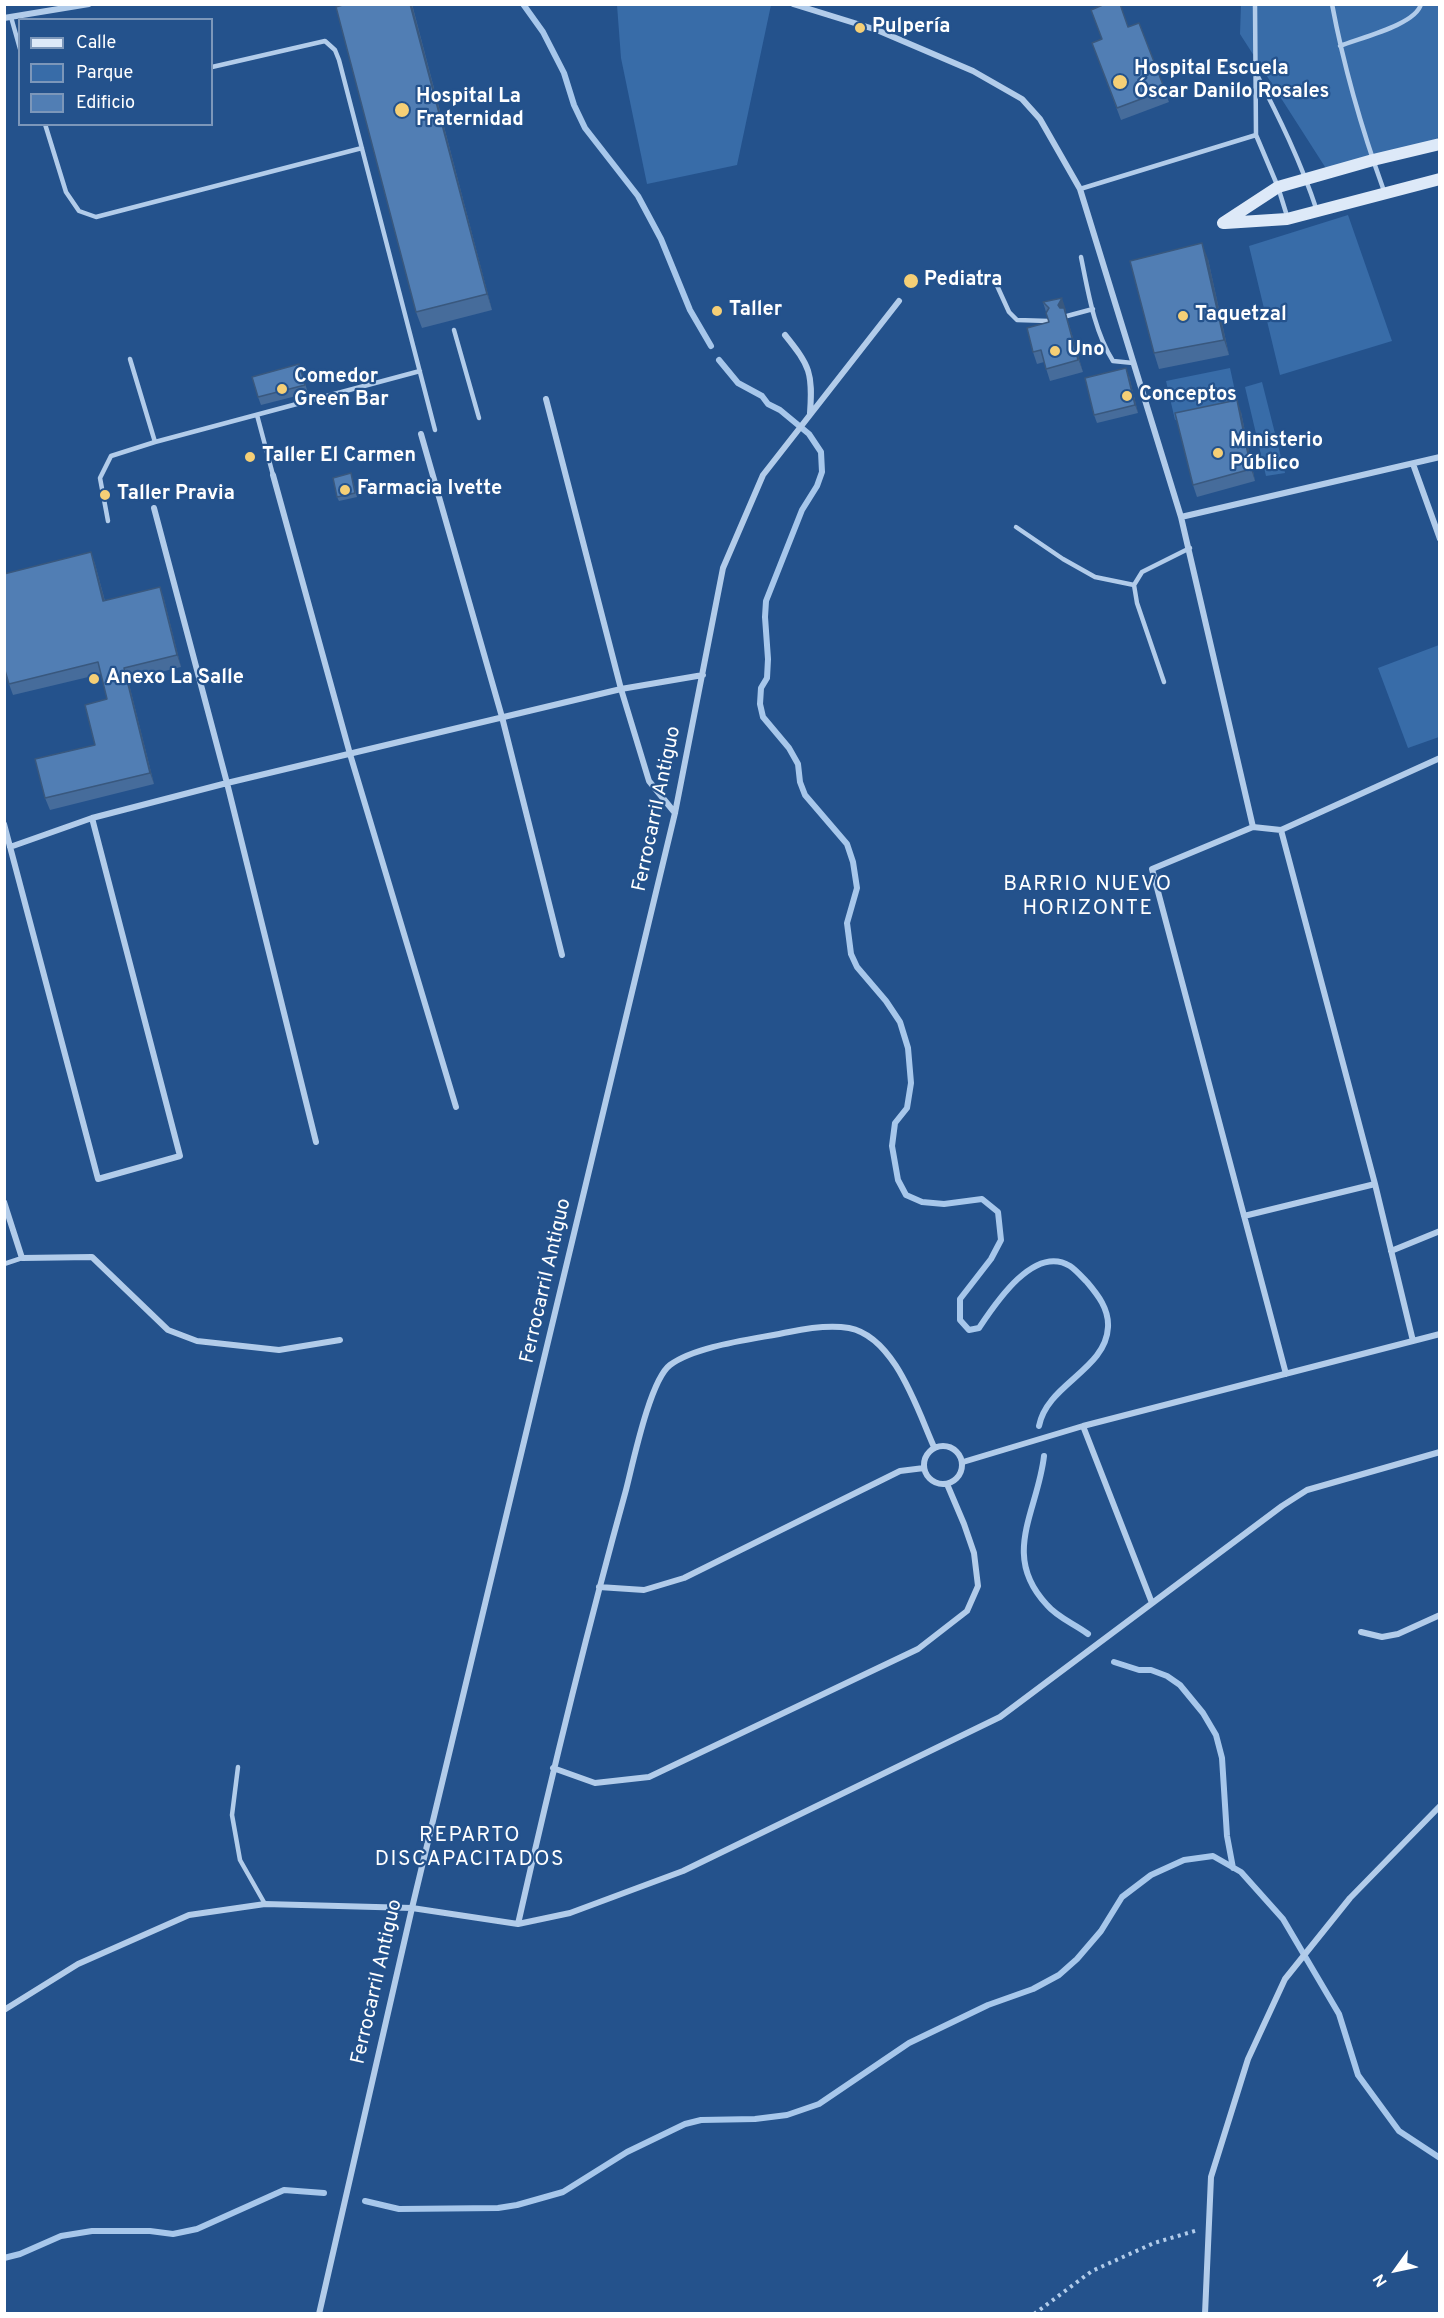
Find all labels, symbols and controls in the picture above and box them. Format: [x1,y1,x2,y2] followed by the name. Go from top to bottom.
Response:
[872,16,950,40] place label: Pulpería
[18,18,213,126] legend
[853,21,867,35] marker: Pulpería
[76,32,116,55] text: Calle
[1134,58,1329,105] place label: Hospital Escuela Óscar Danilo Rosales
[76,62,133,85] text: Parque
[1111,73,1129,91] marker: Hospital Escuela Óscar Danilo Rosales
[416,86,524,133] place label: Hospital La Fraternidad
[76,92,135,115] text: Edificio
[393,101,411,119] marker: Hospital La Fraternidad
[924,269,1002,293] place label: Pediatra
[902,272,920,290] marker: Pediatra
[729,299,782,323] place label: Taller
[710,304,724,318] marker: Taller
[1195,304,1287,328] place label: Taquetzal
[1176,309,1190,323] marker: Taquetzal
[1067,339,1105,363] place label: Uno
[1048,344,1062,358] marker: Uno
[294,366,389,413] place label: Comedor Green Bar
[275,382,289,396] marker: Comedor Green Bar
[1139,384,1237,408] place label: Conceptos
[1120,389,1134,403] marker: Conceptos
[1230,430,1323,477] place label: Ministerio Público
[262,445,416,469] place label: Taller El Carmen
[1211,446,1225,460] marker: Ministerio Público
[243,450,257,464] marker: Taller El Carmen
[357,478,502,502] place label: Farmacia Ivette
[117,483,235,507] place label: Taller Pravia
[338,483,352,497] marker: Farmacia Ivette
[98,488,112,502] marker: Taller Pravia
[106,667,244,691] place label: Anexo La Salle
[87,672,101,686] marker: Anexo La Salle
[629,724,687,894] street label: Ferrocarril Antiguo
[1003,873,1173,923] district label: BARRIO NUEVO HORIZONTE
[516,1196,578,1366] street label: Ferrocarril Antiguo
[375,1824,565,1874] district label: REPARTO DISCAPACITADOS
[347,1897,409,2067] street label: Ferrocarril Antiguo
[1366,2240,1426,2300] north arrow
[1369,2270,1392,2290] text: N

